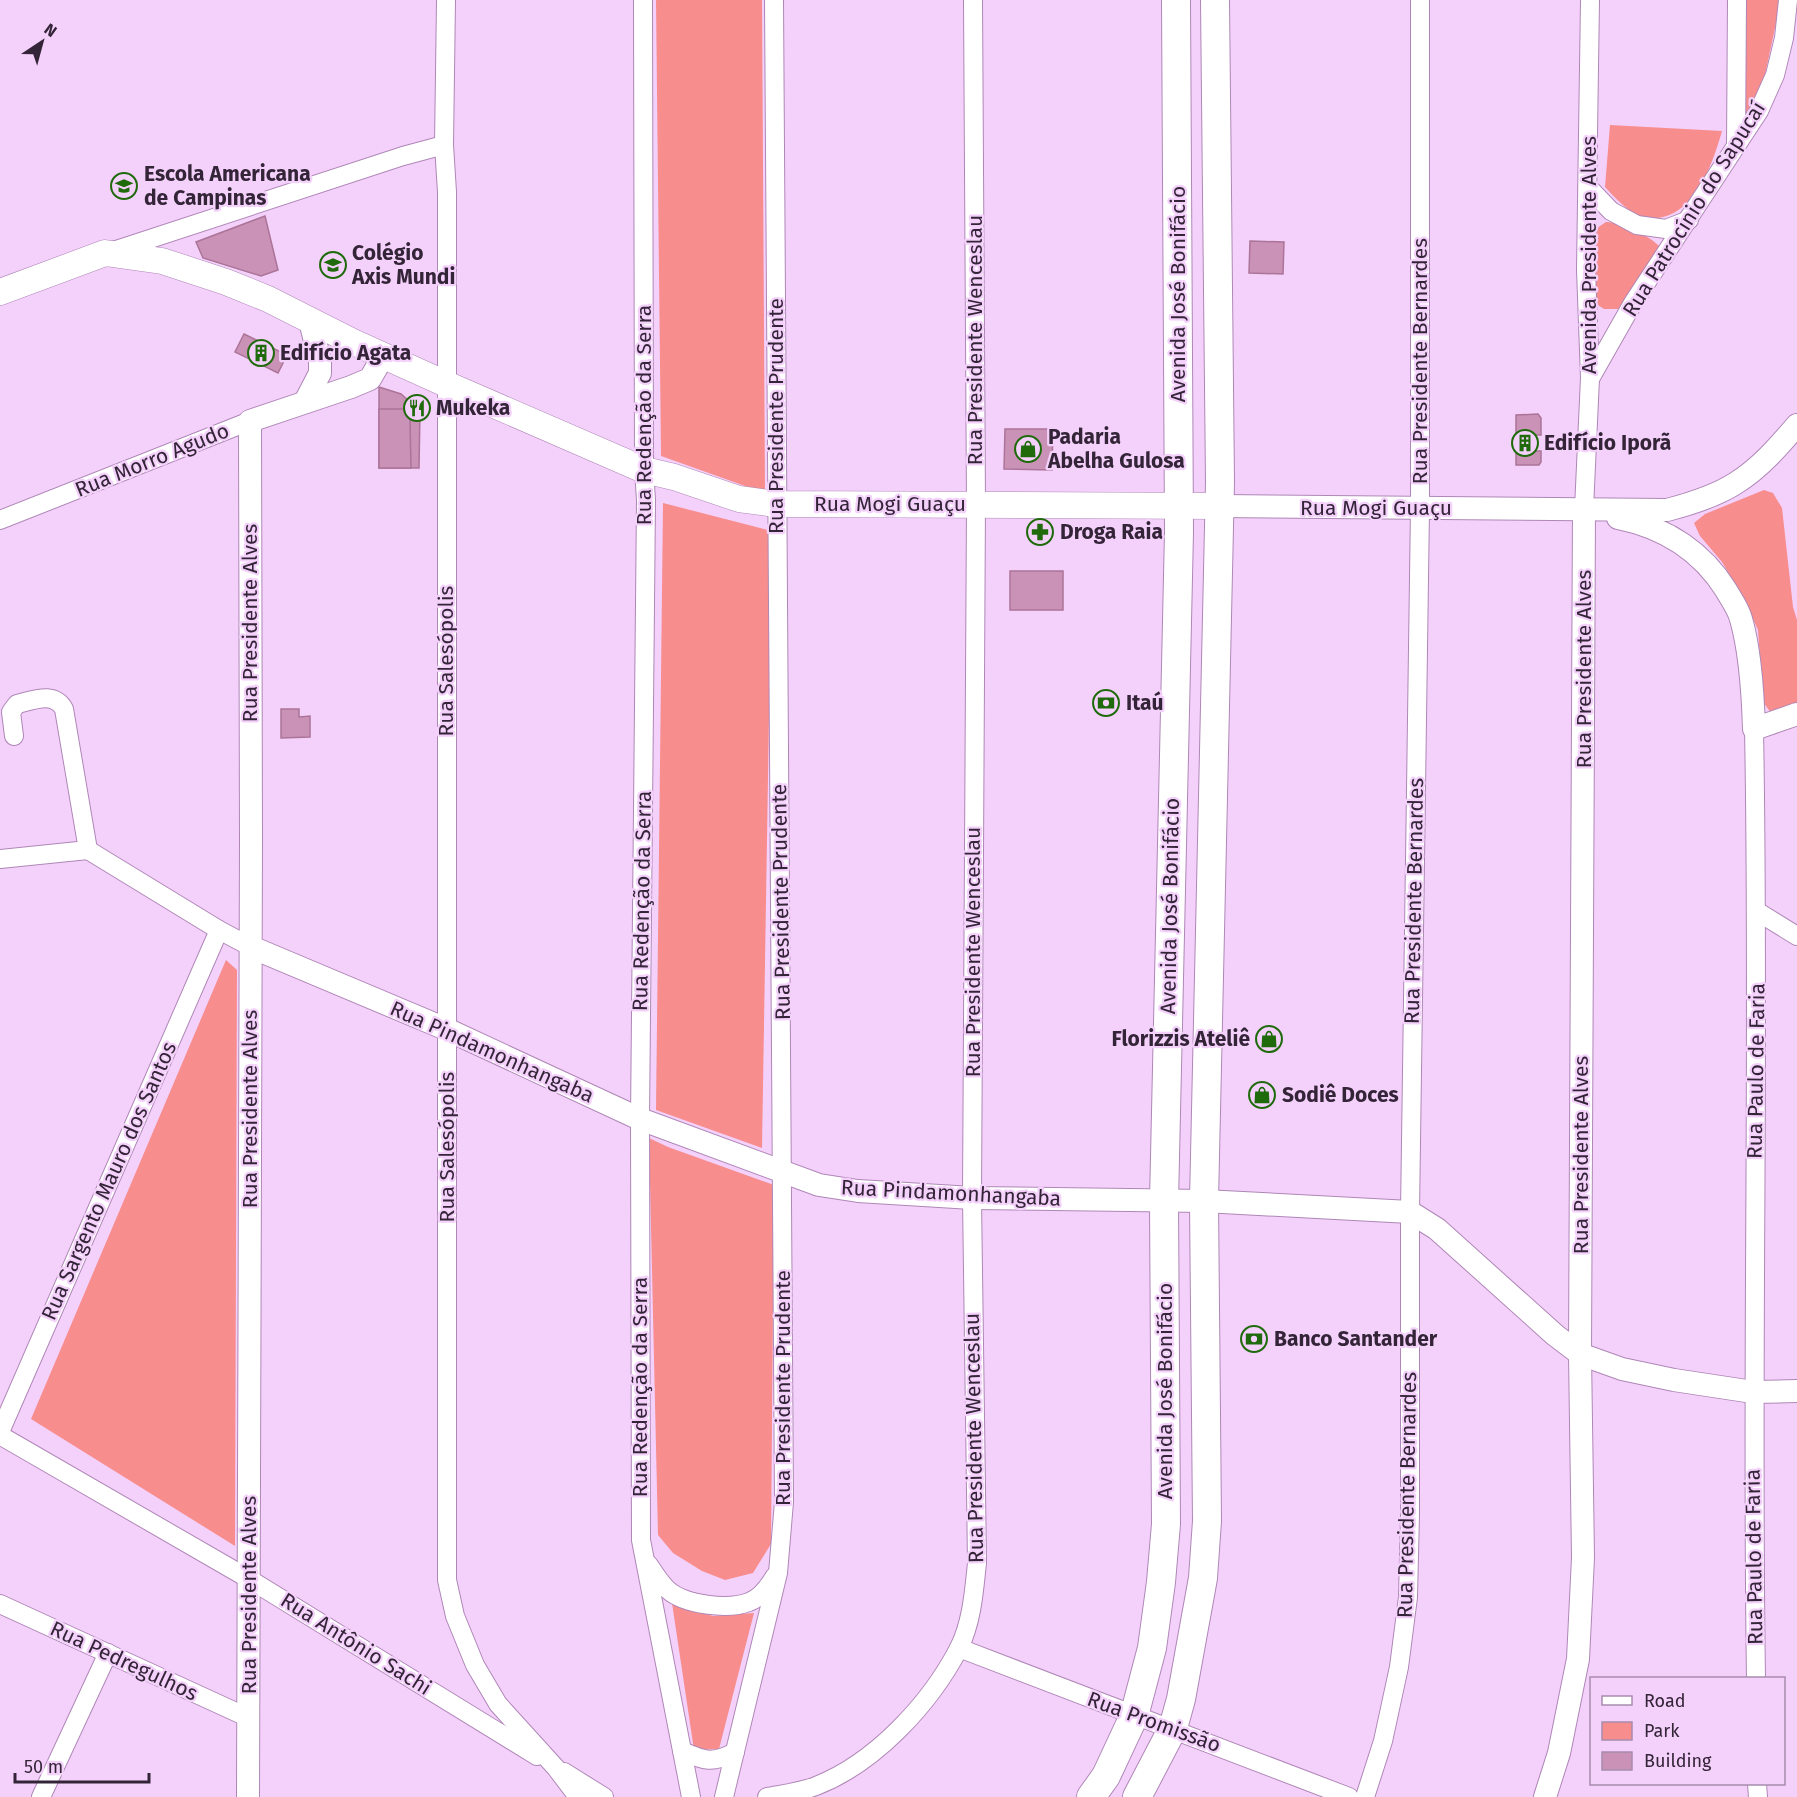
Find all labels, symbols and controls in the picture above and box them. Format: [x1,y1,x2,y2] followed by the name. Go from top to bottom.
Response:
[12,12,72,72] north arrow
[41,19,60,41] text: N
[1617,97,1771,321] street label: Rua Patrocínio do Sapucaí
[1576,136,1602,374] street label: Avenida Presidente Alves
[144,161,311,211] place label: Escola Americana de Campinas
[109,171,139,201] school or university icon: Escola Americana de Campinas
[1165,186,1191,402] street label: Avenida José Bonifácio
[962,215,988,465] street label: Rua Presidente Wenceslau
[1407,238,1433,484] street label: Rua Presidente Bernardes
[351,240,455,290] place label: Colégio Axis Mundi
[318,250,348,280] school or university icon: Colégio Axis Mundi
[763,298,789,534] street label: Rua Presidente Prudente
[631,305,657,525] street label: Rua Redenção da Serra
[246,338,276,368] building icon: Edifício Agata
[280,340,411,366] place label: Edifício Agata
[402,393,432,423] restaurant icon: Mukeka
[436,395,510,421] place label: Mukeka
[71,417,233,503] street label: Rua Morro Agudo
[1047,424,1185,474] place label: Padaria Abelha Gulosa
[1510,428,1540,458] building icon: Edifício Iporã
[1544,430,1671,456] place label: Edifício Iporã
[1013,434,1043,464] shop icon: Padaria Abelha Gulosa
[814,491,966,517] street label: Rua Mogi Guaçu
[1300,495,1452,521] street label: Rua Mogi Guaçu
[1025,517,1055,547] pharmacy icon: Droga Raia
[1060,519,1163,545] place label: Droga Raia
[237,524,263,722] street label: Rua Presidente Alves
[1571,570,1597,768] street label: Rua Presidente Alves
[433,585,459,736] street label: Rua Salesópolis
[1091,688,1121,718] bank icon: Itaú
[1126,690,1164,716] place label: Itaú
[1399,777,1429,1024] street label: Rua Presidente Bernardes
[766,784,796,1020] street label: Rua Presidente Prudente
[627,791,657,1011] street label: Rua Redenção da Serra
[1155,798,1185,1014] street label: Avenida José Bonifácio
[960,827,986,1077] street label: Rua Presidente Wenceslau
[1741,983,1771,1159] street label: Rua Paulo de Faria
[386,995,598,1109] street label: Rua Pindamonhangaba
[237,1010,263,1208] street label: Rua Presidente Alves
[1254,1024,1284,1054] shop icon: Florizzis Ateliê
[1111,1026,1250,1052] place label: Florizzis Ateliê
[36,1038,182,1324] street label: Rua Sargento Mauro dos Santos
[1568,1056,1594,1254] street label: Rua Presidente Alves
[434,1071,460,1222] street label: Rua Salesópolis
[1247,1080,1277,1110] shop icon: Sodiê Doces
[1282,1082,1399,1108] place label: Sodiê Doces
[840,1174,1062,1212] street label: Rua Pindamonhangaba
[770,1270,796,1506] street label: Rua Presidente Prudente
[627,1277,653,1497] street label: Rua Redenção da Serra
[1152,1283,1178,1499] street label: Avenida José Bonifácio
[959,1313,989,1563] street label: Rua Presidente Wenceslau
[1239,1324,1269,1354] bank icon: Banco Santander
[1274,1326,1438,1352] place label: Banco Santander
[1392,1371,1422,1618] street label: Rua Presidente Bernardes
[1739,1469,1769,1645] street label: Rua Paulo de Faria
[236,1496,262,1694] street label: Rua Presidente Alves
[276,1587,436,1701] street label: Rua Antônio Sachi
[46,1615,202,1707] street label: Rua Pedregulhos
[1590,1677,1785,1785] legend
[1084,1686,1224,1758] street label: Rua Promissão
[1644,1690,1686,1712] text: Road
[1644,1720,1680,1742] text: Park
[15,1746,148,1784] scale bar
[1644,1750,1712,1772] text: Building
[24,1756,63,1778] text: 50 m

